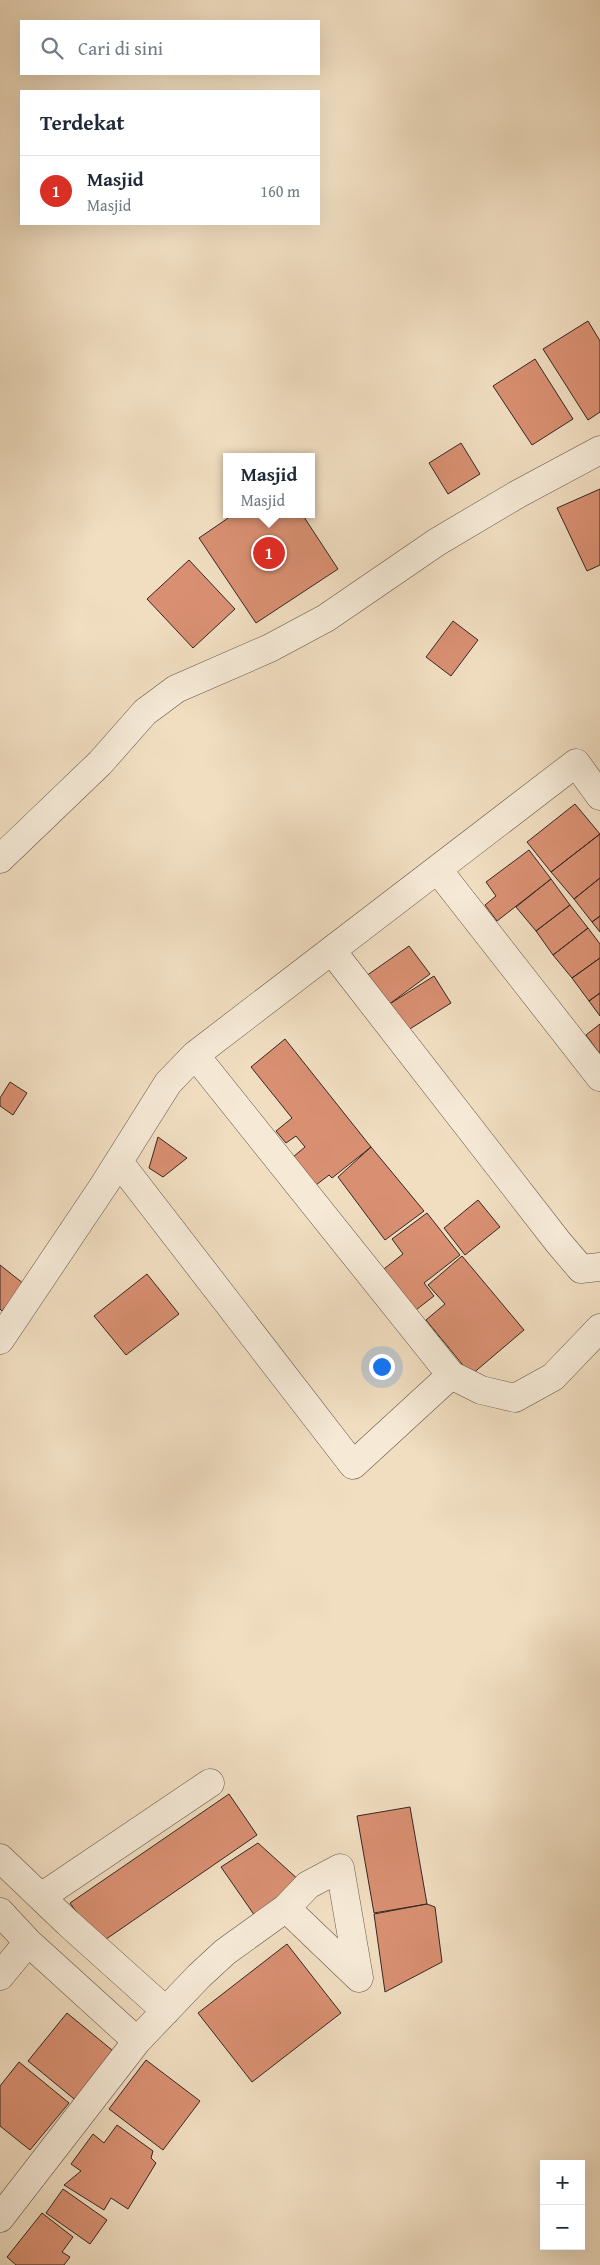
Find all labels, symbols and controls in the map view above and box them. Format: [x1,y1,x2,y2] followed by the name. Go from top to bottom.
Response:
[20,20,320,75] search box
[38,34,66,62] icon: search
[78,34,163,62] text: Cari di sini
[40,107,124,138] text: Terdekat
[87,165,144,193] text: Masjid
[52,179,60,203] text: 1
[260,179,300,203] text: 160 m
[87,193,131,217] text: Masjid
[223,453,315,518] popup
[241,460,297,488] text: Masjid
[241,488,285,512] text: Masjid
[253,534,285,572] pin: 1
[369,1354,395,1380] your location
[540,2160,585,2250] map controls
[540,2160,585,2205] button: +
[540,2205,585,2250] button: −

